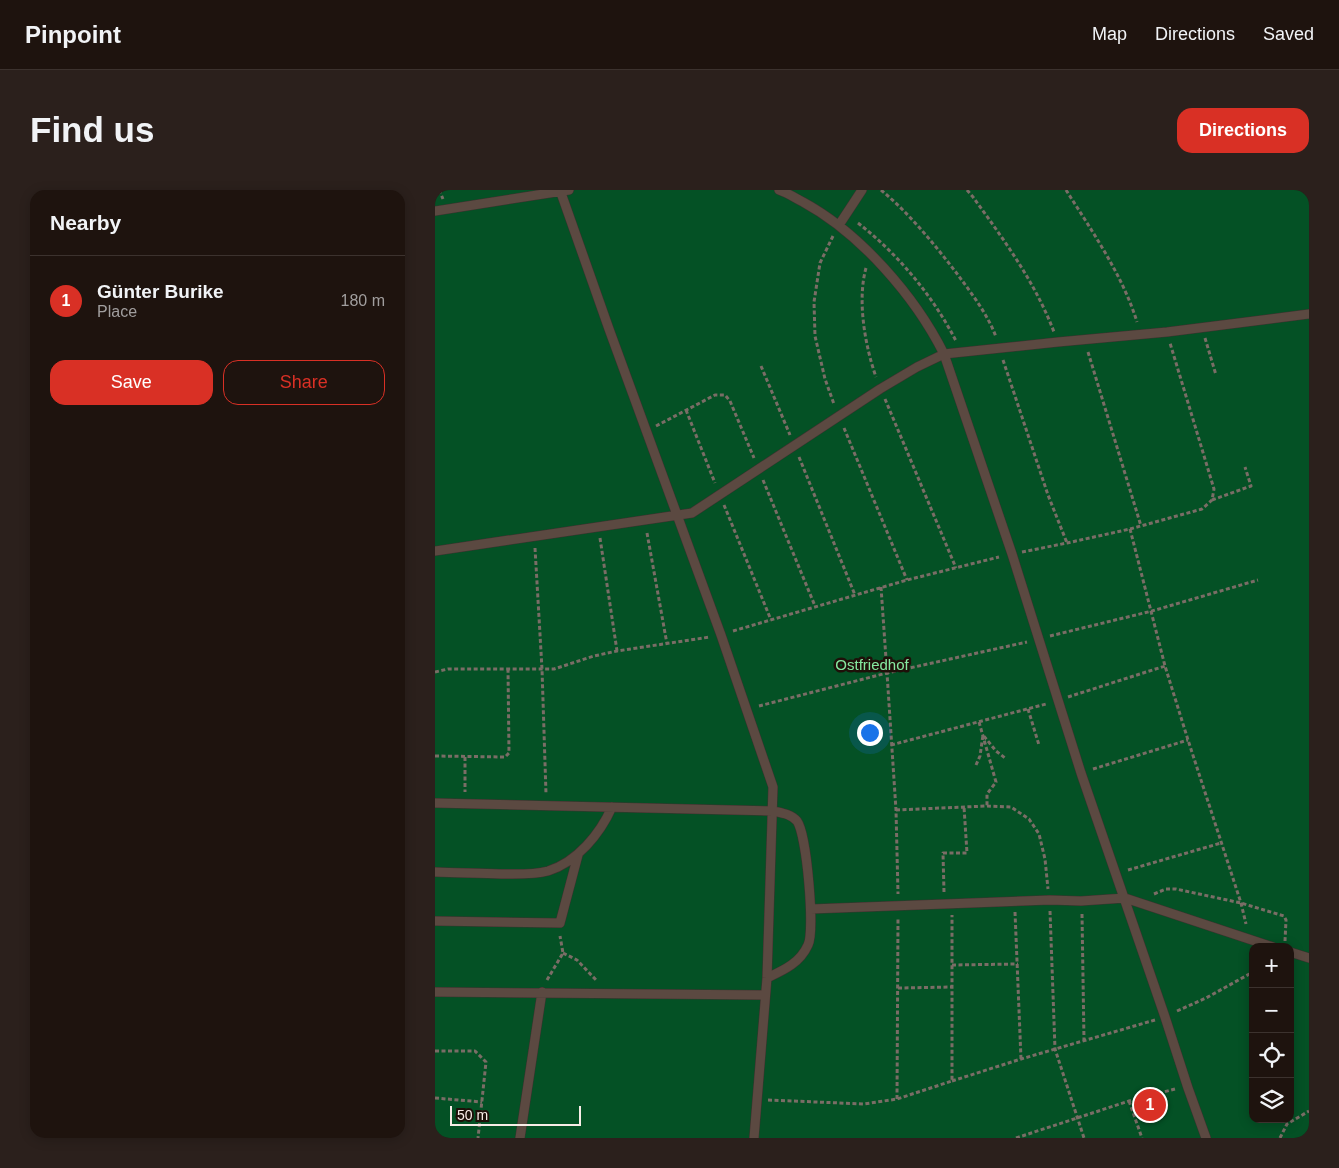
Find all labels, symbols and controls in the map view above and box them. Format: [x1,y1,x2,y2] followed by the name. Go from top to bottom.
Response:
[25,21,121,48] text: Pinpoint
[1092,24,1127,44] text: Map
[1155,24,1235,44] text: Directions
[1263,24,1314,44] text: Saved
[1177,108,1309,153] button: Directions
[30,110,154,149] text: Find us
[50,211,121,234] text: Nearby
[97,281,224,302] text: Günter Burike
[62,292,70,309] text: 1
[341,292,385,309] text: 180 m
[97,303,137,320] text: Place
[50,360,213,405] button: Save
[223,360,385,405] button: Share
[835,656,910,673] park label: Ostfriedhof
[857,720,883,746] your location
[1249,943,1294,1123] map controls
[1249,943,1294,988] button: +
[1249,988,1294,1033] button: −
[1249,1033,1294,1078] button: locate
[1249,1078,1294,1123] button: layers
[1134,1086,1166,1124] pin: 1
[450,1103,581,1126] scale bar
[457,1107,488,1123] text: 50 m

